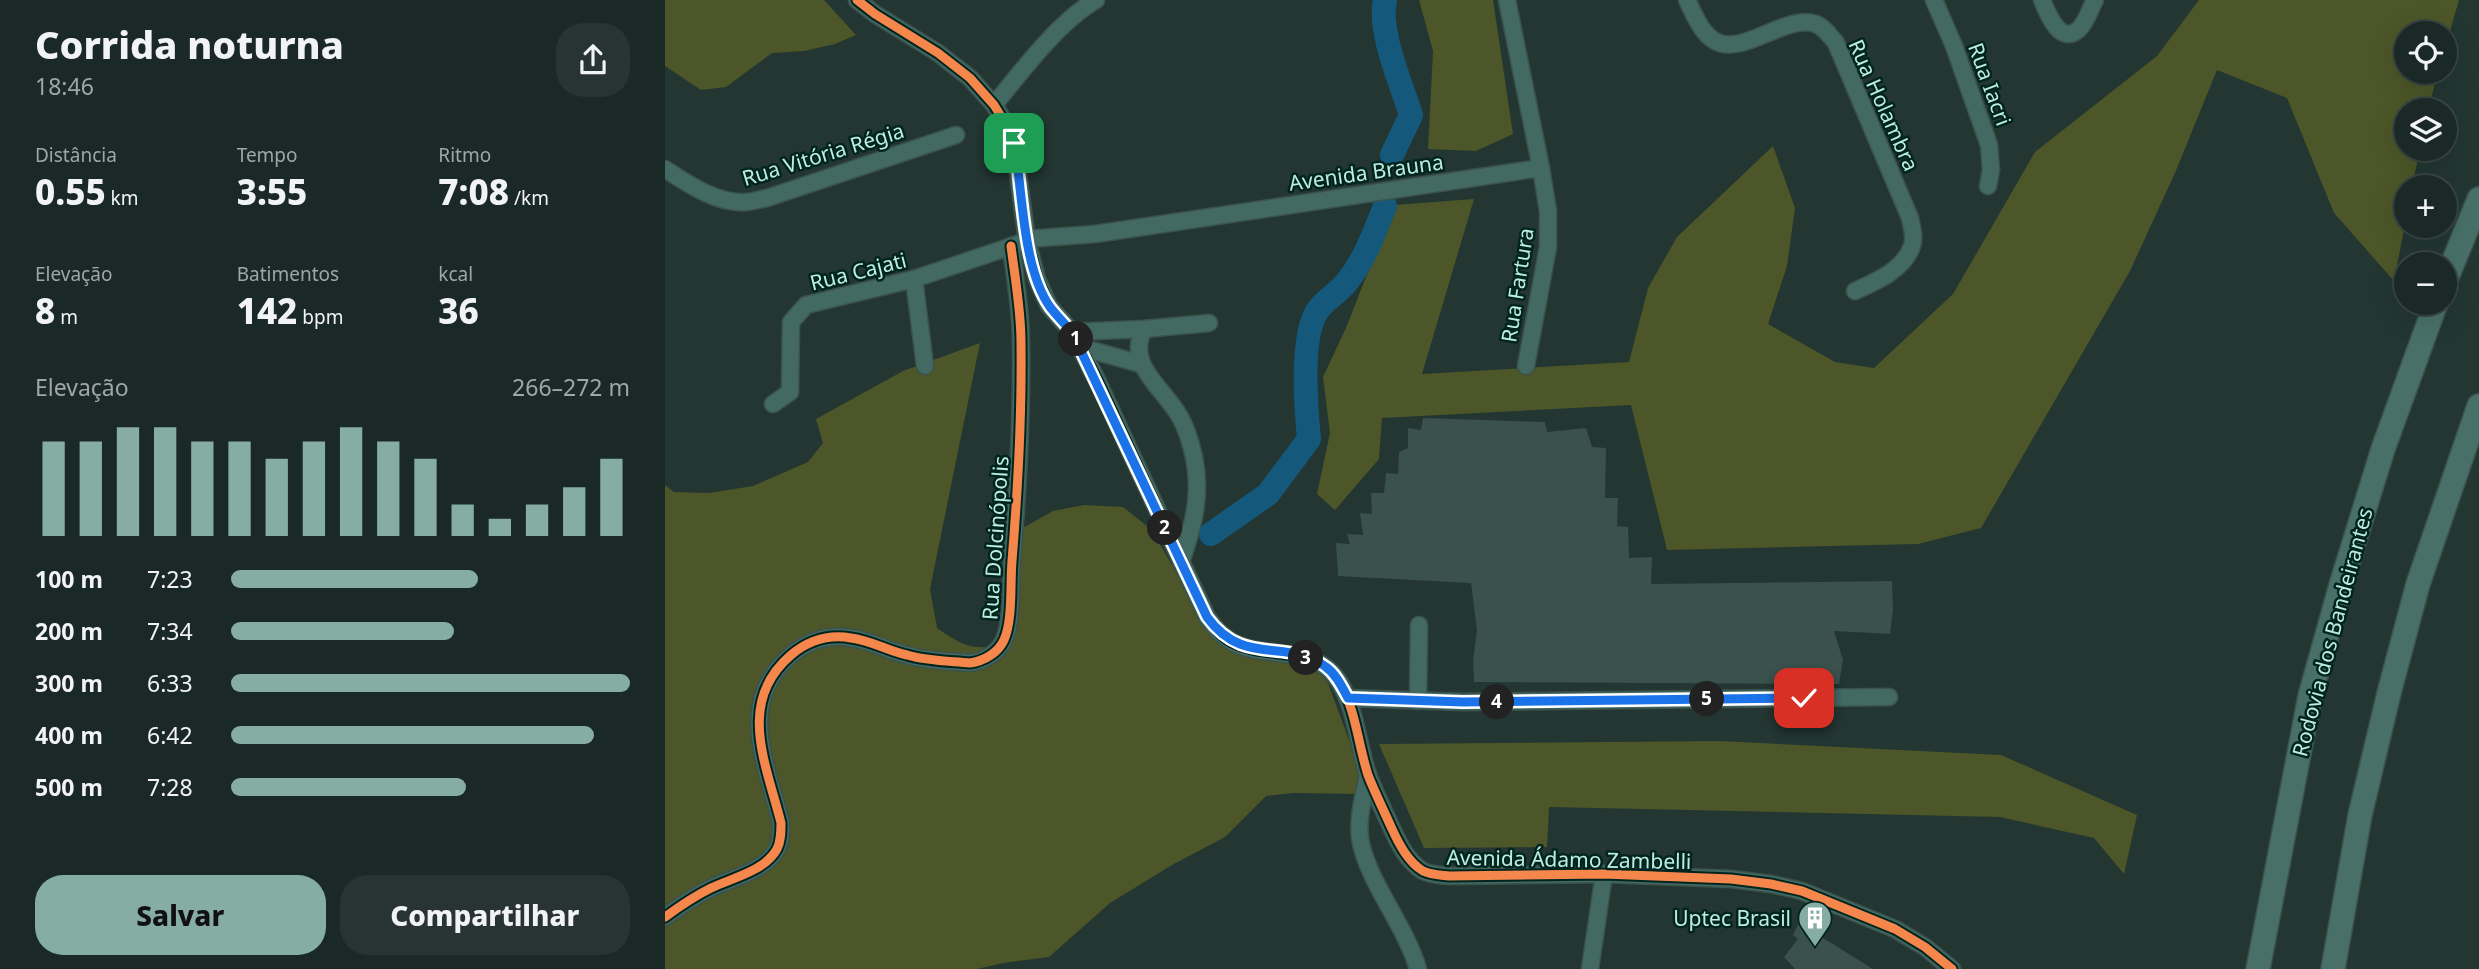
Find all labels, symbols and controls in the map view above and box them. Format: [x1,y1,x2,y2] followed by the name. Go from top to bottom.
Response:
[35,18,344,70] text: Corrida noturna
[2394,21,2457,315] map controls
[2394,21,2457,84] button: locate
[556,23,630,97] button: share
[1842,35,1926,175] street label: Rua Holambra
[1962,39,2018,129] street label: Rua Iacri
[35,70,94,102] text: 18:46
[2394,98,2457,161] button: layers
[984,113,1044,173] pin
[739,116,907,192] street label: Rua Vitória Régia
[995,124,1033,162] icon: arrive
[35,142,117,168] text: Distância
[237,142,298,168] text: Tempo
[438,142,491,168] text: Ritmo
[1287,147,1445,197] street label: Avenida Brauna
[35,168,106,215] text: 0.55
[237,168,307,215] text: 3:55
[438,168,509,215] text: 7:08
[2394,175,2457,238] button: +
[106,185,139,211] text: km
[509,185,549,211] text: /km
[1494,226,1540,344] street label: Rua Fartura
[807,245,909,297] street label: Rua Cajati
[2394,252,2457,315] button: −
[35,261,112,287] text: Elevação
[237,261,339,287] text: Batimentos
[438,261,473,287] text: kcal
[35,287,55,334] text: 8
[237,287,297,334] text: 142
[438,287,479,334] text: 36
[55,304,78,330] text: m
[297,304,343,330] text: bpm
[1059,322,1093,356] pin: 1
[1070,325,1081,351] text: 1
[35,371,129,403] text: Elevação
[512,371,630,403] text: 266–272 m
[975,455,1015,621] street label: Rua Dolcinópolis
[2285,504,2379,760] street label: Rodovia dos Bandeirantes
[1147,510,1183,546] pin: 2
[1159,514,1170,540] text: 2
[35,563,103,595] text: 100 m
[147,563,193,595] text: 7:23
[35,615,103,647] text: 200 m
[147,615,193,647] text: 7:34
[1289,640,1323,676] pin: 3
[1300,644,1311,670] text: 3
[35,667,103,699] text: 300 m
[147,667,193,699] text: 6:33
[1774,668,1834,728] pin
[1785,679,1823,717] icon: check
[1689,682,1725,716] pin: 5
[1479,684,1515,720] pin: 4
[1701,685,1712,711] text: 5
[1491,688,1502,714] text: 4
[35,719,103,751] text: 400 m
[147,719,193,751] text: 6:42
[35,771,103,803] text: 500 m
[147,771,193,803] text: 7:28
[1446,843,1692,875] street label: Avenida Ádamo Zambelli
[35,875,326,955] button: Salvar
[340,875,630,955] button: Compartilhar
[1796,899,1834,948] building icon: Uptec Brasil
[1673,904,1791,932] place label: Uptec Brasil

